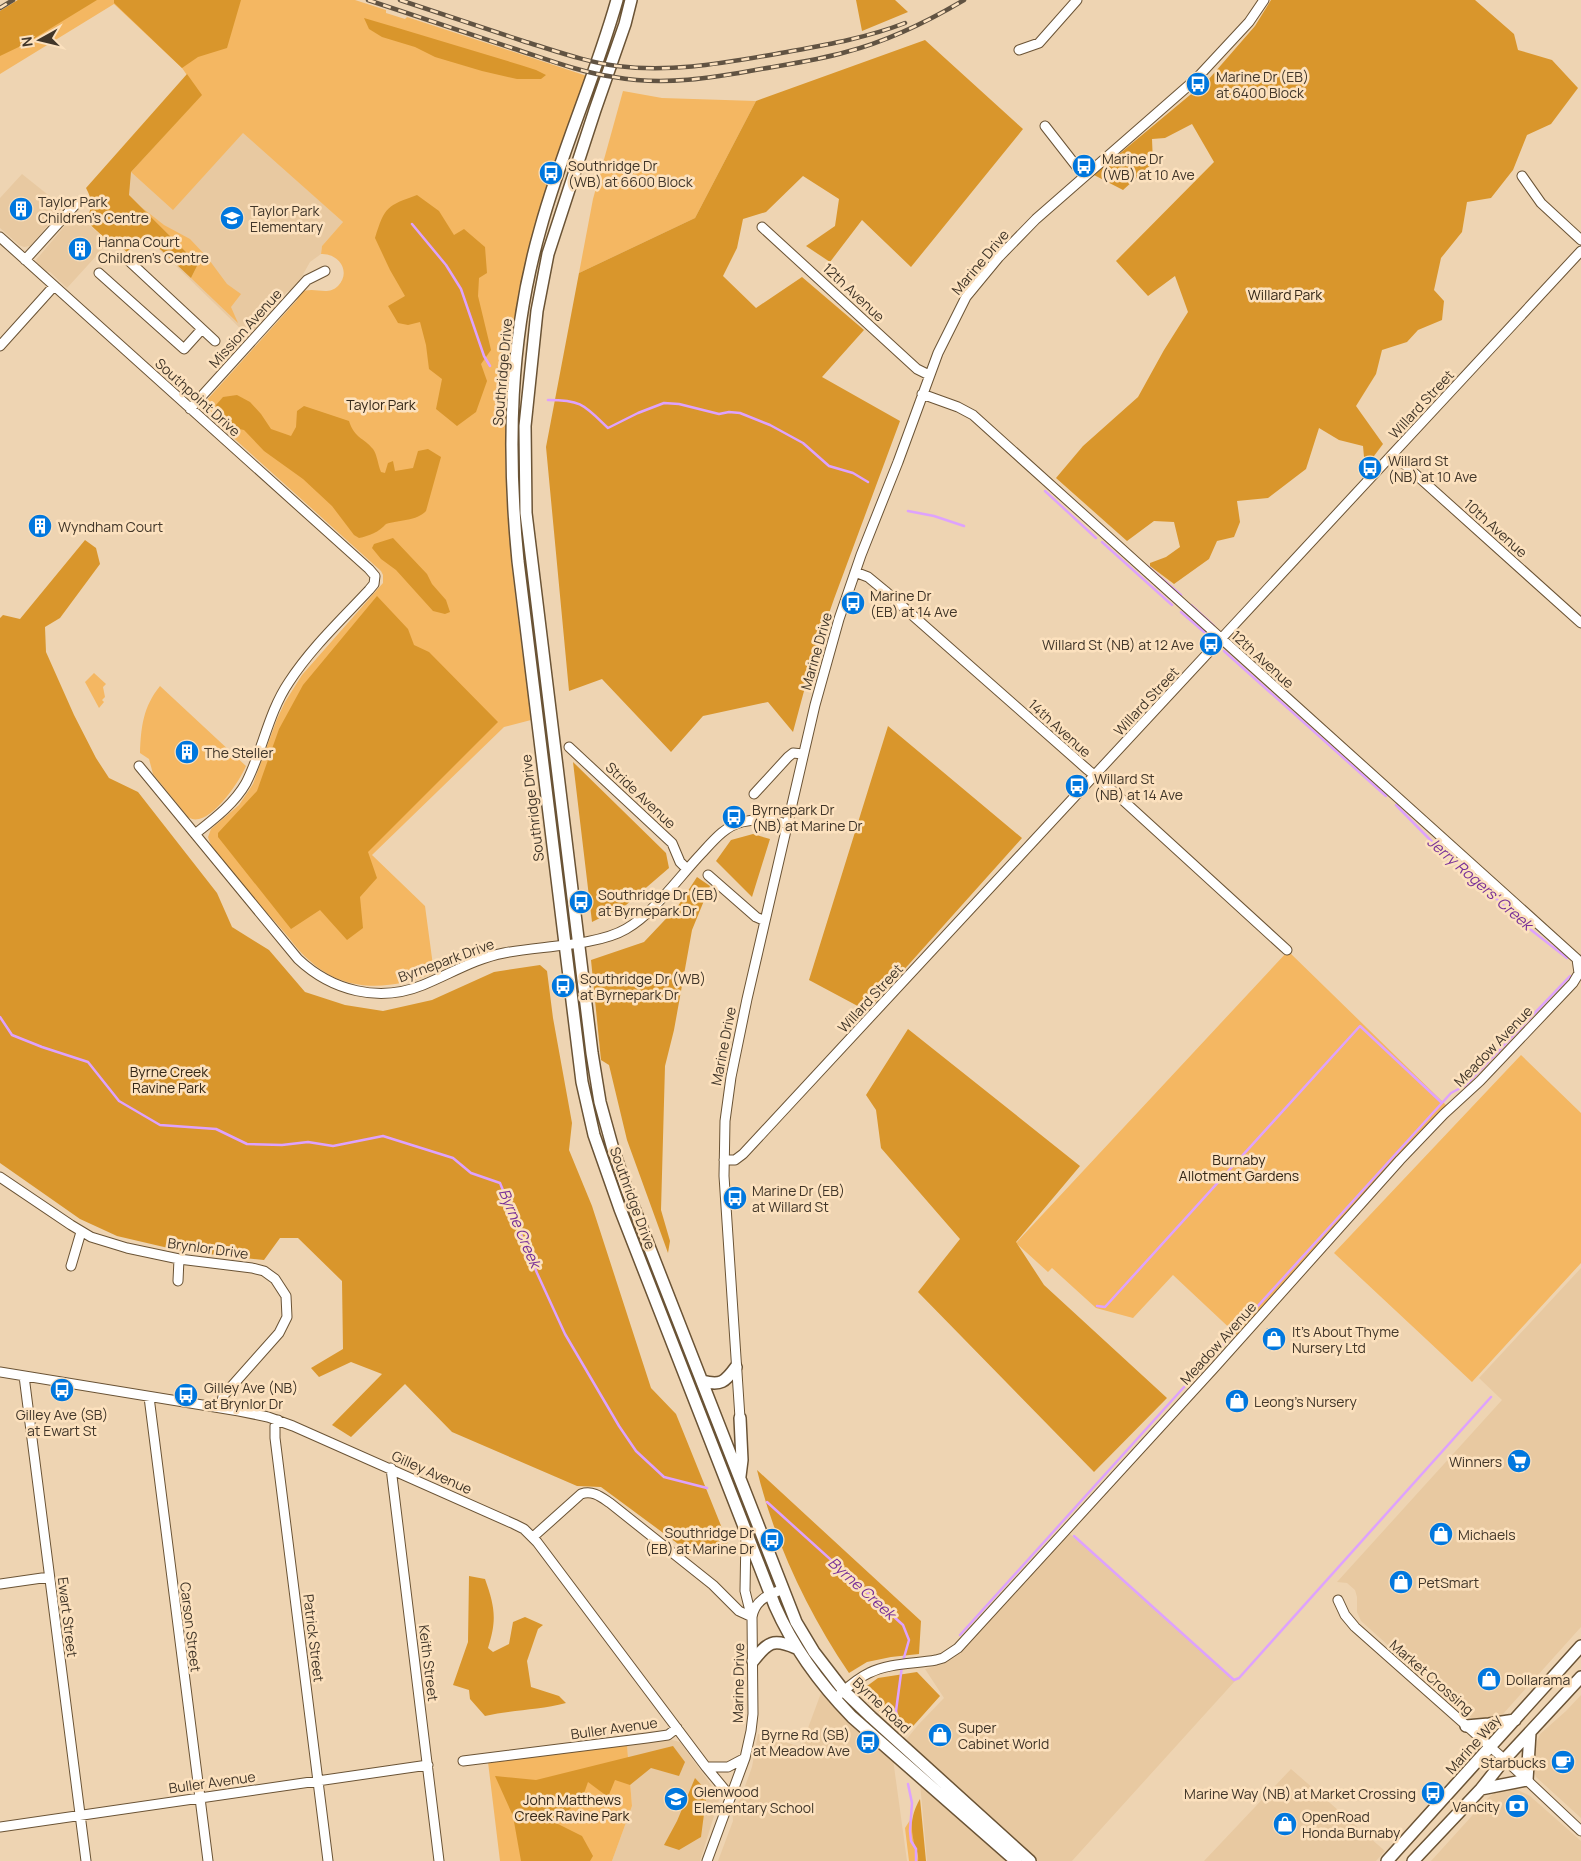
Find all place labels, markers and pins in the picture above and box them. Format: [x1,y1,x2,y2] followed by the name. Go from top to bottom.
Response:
[1216,67,1309,102] place label: Marine Dr (EB) at 6400 Block
[1185,71,1211,97] bus stop icon: Marine Dr (EB) at 6400 Block
[1102,149,1195,184] place label: Marine Dr (WB) at 10 Ave
[1071,153,1097,179] bus stop icon: Marine Dr (WB) at 10 Ave
[568,156,694,191] place label: Southridge Dr (WB) at 6600 Block
[538,160,564,186] bus stop icon: Southridge Dr (WB) at 6600 Block
[38,192,149,227] place label: Taylor Park Children's Centre
[8,196,34,222] building icon: Taylor Park Children's Centre
[250,201,324,236] place label: Taylor Park Elementary
[219,205,245,231] school or university icon: Taylor Park Elementary
[98,232,209,267] place label: Hanna Court Children's Centre
[67,236,93,262] building icon: Hanna Court Children's Centre
[1388,451,1477,486] place label: Willard St (NB) at 10 Ave
[1357,455,1383,481] bus stop icon: Willard St (NB) at 10 Ave
[27,513,53,539] building icon: Wyndham Court
[58,517,163,536] place label: Wyndham Court
[870,586,957,621] place label: Marine Dr (EB) at 14 Ave
[840,590,866,616] bus stop icon: Marine Dr (EB) at 14 Ave
[1198,631,1224,657] bus stop icon: Willard St (NB) at 12 Ave
[1042,635,1194,654] place label: Willard St (NB) at 12 Ave
[174,739,200,765] building icon: The Steller
[204,743,274,762] place label: The Steller
[1094,769,1183,804] place label: Willard St (NB) at 14 Ave
[1064,773,1090,799] bus stop icon: Willard St (NB) at 14 Ave
[752,800,863,835] place label: Byrnepark Dr (NB) at Marine Dr
[721,804,747,830] bus stop icon: Byrnepark Dr (NB) at Marine Dr
[598,885,719,920] place label: Southridge Dr (EB) at Byrnepark Dr
[568,889,594,915] bus stop icon: Southridge Dr (EB) at Byrnepark Dr
[580,969,706,1004] place label: Southridge Dr (WB) at Byrnepark Dr
[550,973,576,999] bus stop icon: Southridge Dr (WB) at Byrnepark Dr
[752,1181,845,1216] place label: Marine Dr (EB) at Willard St
[722,1185,748,1211] bus stop icon: Marine Dr (EB) at Willard St
[1292,1322,1399,1357] place label: It’s About Thyme Nursery Ltd
[1261,1326,1287,1352] shop icon: It’s About Thyme Nursery Ltd
[49,1377,75,1403] bus stop icon: Gilley Ave (SB) at Ewart St
[204,1378,298,1413] place label: Gilley Ave (NB) at Brynlor Dr
[173,1382,199,1408] bus stop icon: Gilley Ave (NB) at Brynlor Dr
[1224,1388,1250,1414] shop icon: Leong's Nursery
[1254,1392,1357,1411] place label: Leong's Nursery
[16,1405,108,1440] place label: Gilley Ave (SB) at Ewart St
[1506,1448,1532,1474] supermarket icon: Winners
[1449,1452,1502,1471] place label: Winners
[1428,1521,1454,1547] shop icon: Michaels
[645,1523,754,1558] place label: Southridge Dr (EB) at Marine Dr
[1458,1525,1516,1544] place label: Michaels
[759,1527,785,1553] bus stop icon: Southridge Dr (EB) at Marine Dr
[1388,1569,1414,1595] shop icon: PetSmart
[1418,1573,1480,1592] place label: PetSmart
[1476,1666,1502,1692] shop icon: Dollarama
[1506,1670,1570,1689] place label: Dollarama
[958,1718,1049,1753] place label: Super Cabinet World
[927,1722,953,1748] shop icon: Super Cabinet World
[753,1725,850,1760] place label: Byrne Rd (SB) at Meadow Ave
[855,1729,881,1755] bus stop icon: Byrne Rd (SB) at Meadow Ave
[1550,1749,1576,1775] cafe icon: Starbucks
[1480,1753,1546,1772] place label: Starbucks
[1420,1780,1446,1806] bus stop icon: Marine Way (NB) at Market Crossing
[694,1782,814,1817] place label: Glenwood Elementary School
[1184,1784,1416,1803] place label: Marine Way (NB) at Market Crossing
[663,1786,689,1812] school or university icon: Glenwood Elementary School
[1504,1793,1530,1819] bank icon: Vancity
[1453,1797,1501,1816] place label: Vancity
[1302,1807,1401,1842] place label: OpenRoad Honda Burnaby
[1272,1811,1298,1837] shop icon: OpenRoad Honda Burnaby

